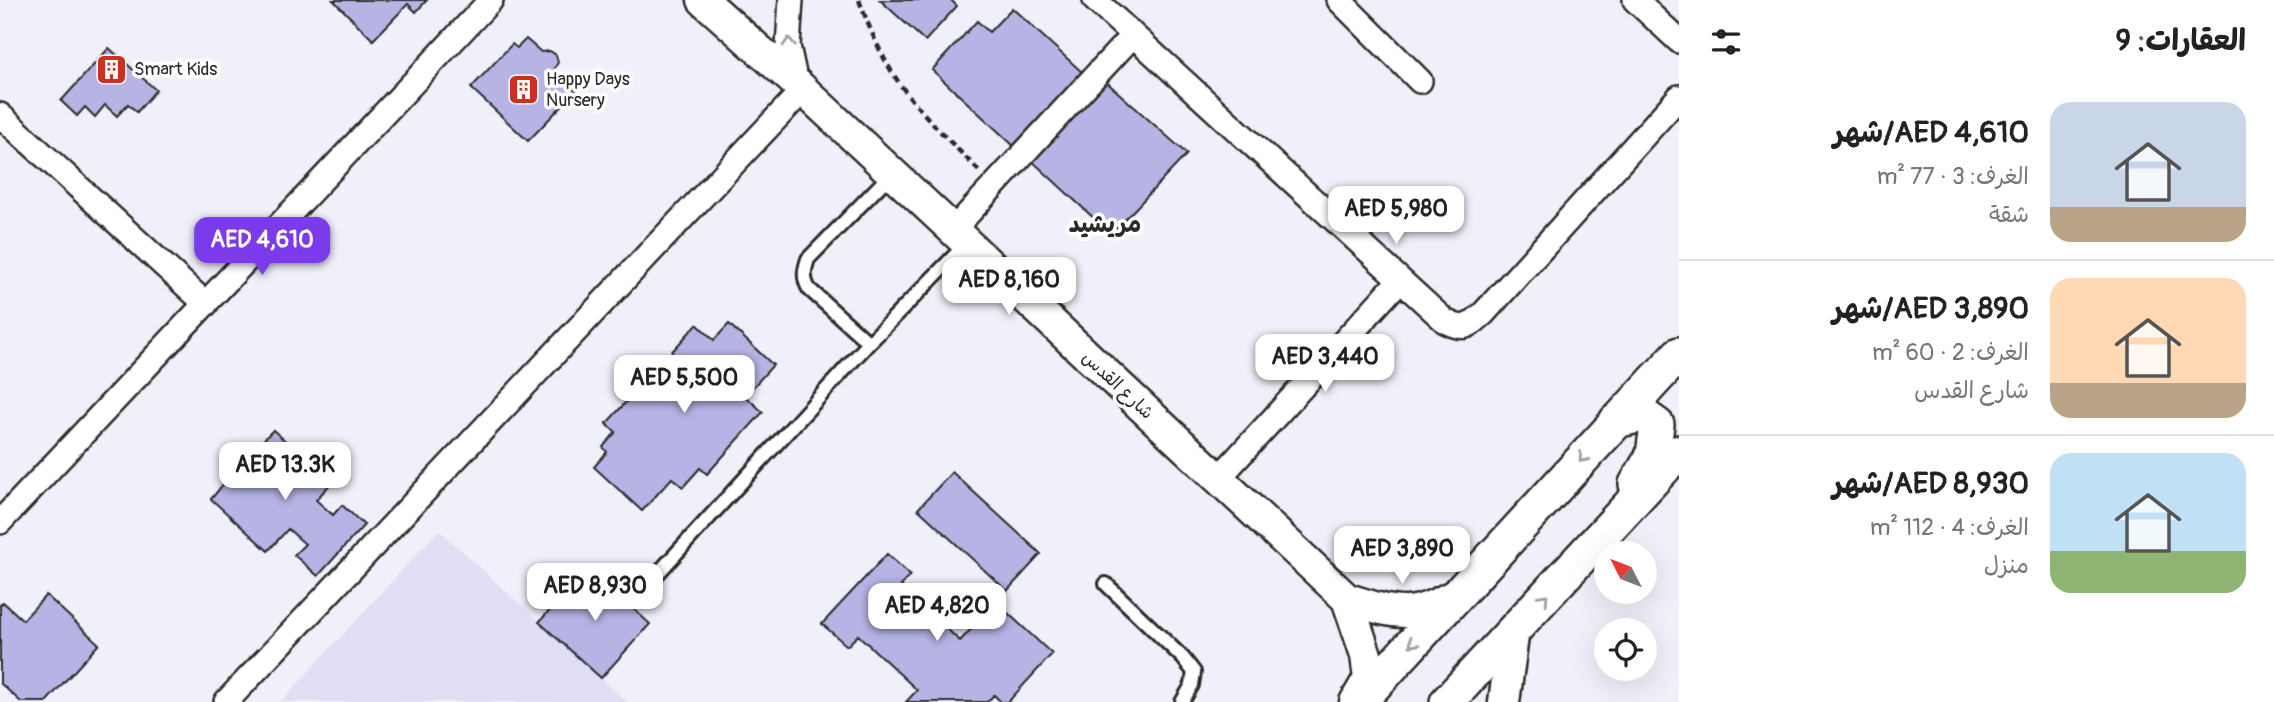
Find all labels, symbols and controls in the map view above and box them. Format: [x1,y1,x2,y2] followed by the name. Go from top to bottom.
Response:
[2116,22,2246,59] text: العقارات: 9
[1707,23,1745,61] icon: filters
[781,36,796,47] one-way arrow
[94,52,128,86] building icon: Smart Kids
[134,58,217,81] place label: Smart Kids
[546,68,630,112] place label: Happy Days Nursery
[506,72,540,106] building icon: Happy Days Nursery
[1833,114,2029,151] text: AED 4,610/شهر
[2106,130,2190,214] icon: home
[1877,162,2029,191] text: الغرف: 3 · 77 m²
[1316,187,1476,246] pin: AED 5,980
[1344,194,1448,223] text: AED 5,980
[1989,200,2029,229] text: شقة
[1069,210,1141,239] district label: مريشيد
[182,218,342,277] pin: AED 4,610
[210,225,314,254] text: AED 4,610
[929,258,1089,317] pin: AED 8,160
[958,265,1060,294] text: AED 8,160
[1833,290,2029,327] text: AED 3,890/شهر
[2106,306,2190,390] icon: home
[1245,334,1405,394] pin: AED 3,440
[1872,338,2029,367] text: الغرف: 2 · 60 m²
[1271,342,1379,371] text: AED 3,440
[1077,346,1158,424] street label: شارع القدس
[604,356,764,415] pin: AED 5,500
[630,363,738,392] text: AED 5,500
[1914,376,2029,405] text: شارع القدس
[205,442,365,502] pin: AED 13.3K
[235,450,335,479] text: AED 13.3K
[1579,450,1591,463] one-way arrow
[1833,465,2029,502] text: AED 8,930/شهر
[2106,481,2190,565] icon: home
[1870,513,2029,542] text: الغرف: 4 · 112 m²
[1322,526,1482,586] pin: AED 3,890
[1350,534,1454,563] text: AED 3,890
[1594,541,1657,604] north arrow
[1594,541,1657,681] map controls
[1984,551,2029,580] text: منزل
[515,564,675,623] pin: AED 8,930
[543,571,647,600] text: AED 8,930
[857,584,1017,643] pin: AED 4,820
[884,591,990,620] text: AED 4,820
[1535,593,1548,606] one-way arrow
[1594,618,1657,681] button: locate
[1408,635,1421,648] one-way arrow

